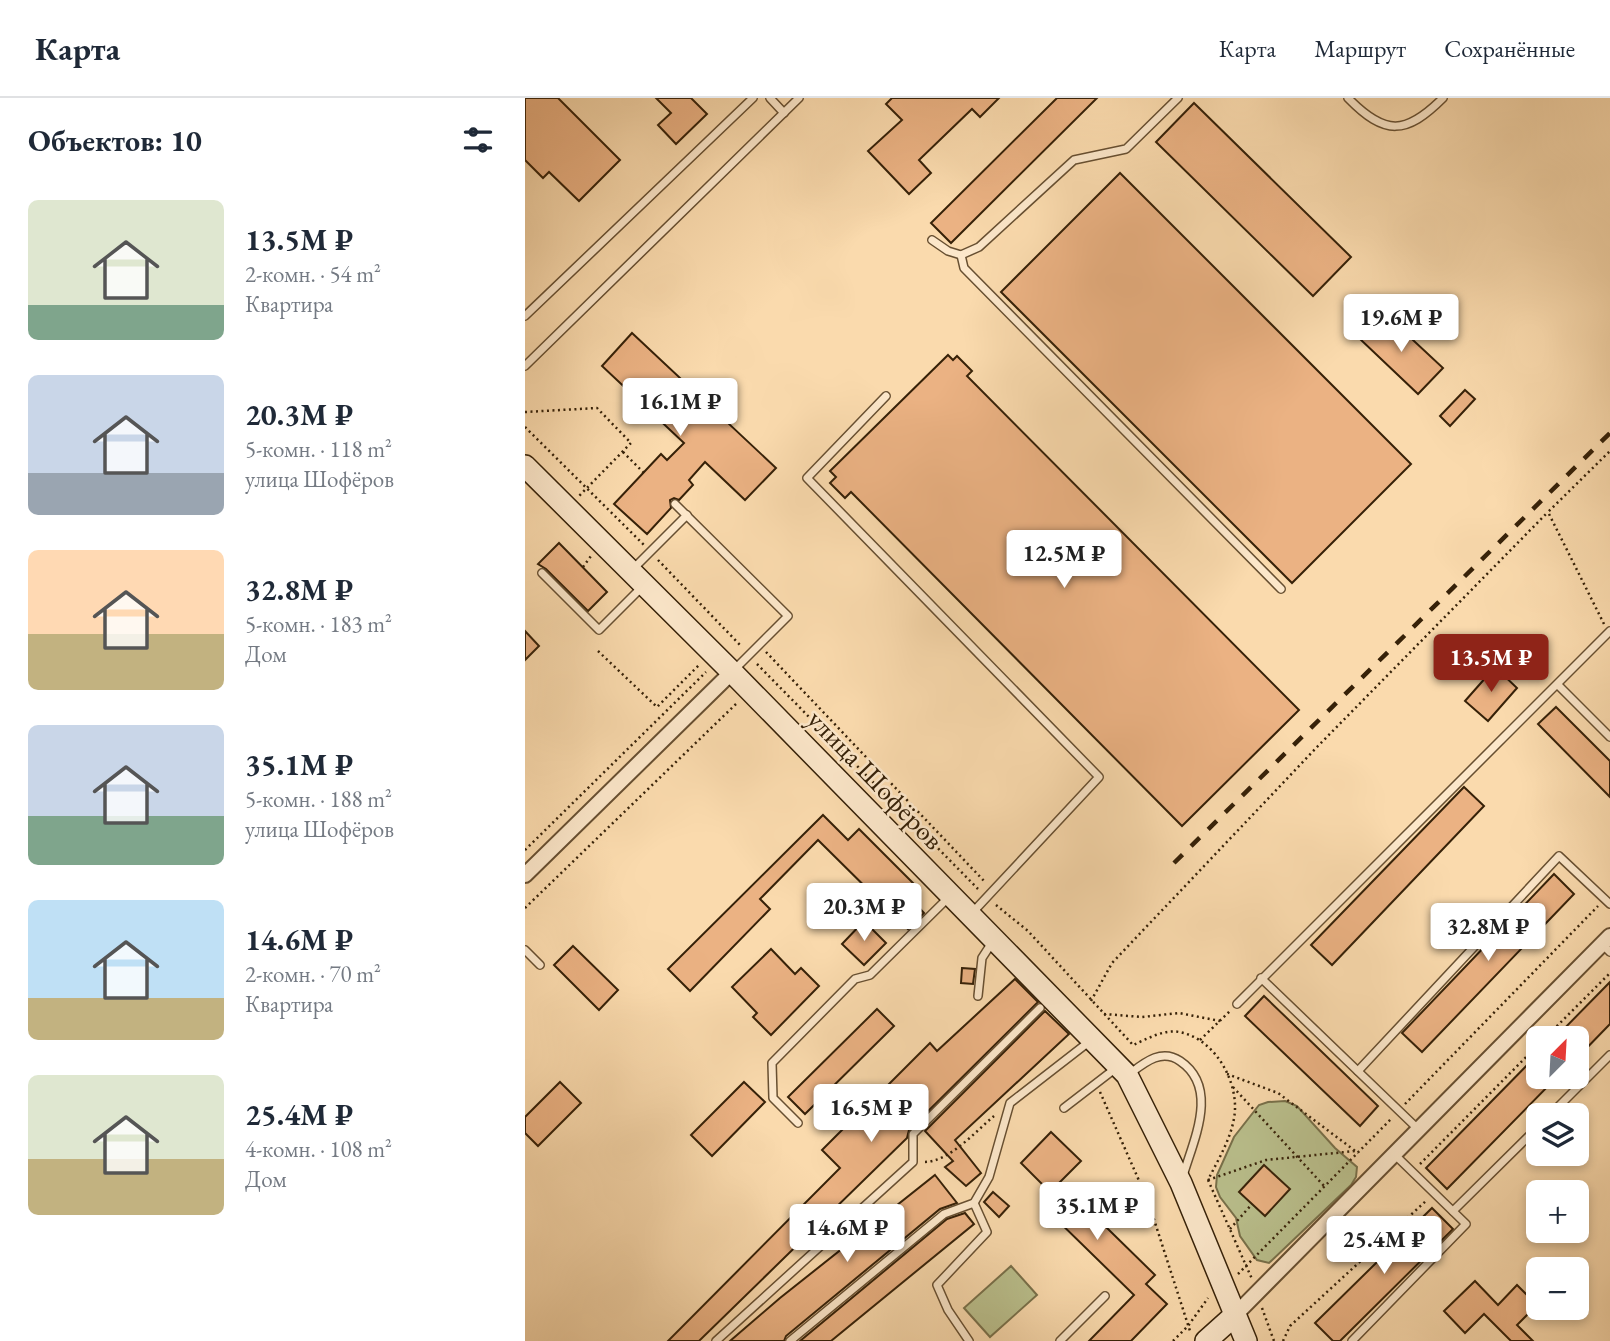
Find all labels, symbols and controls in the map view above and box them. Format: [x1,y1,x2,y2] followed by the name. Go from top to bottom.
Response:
[35,27,120,70] text: Карта
[1219,33,1276,64] text: Карта
[1314,33,1406,64] text: Маршрут
[1444,33,1575,64] text: Сохранённые
[28,121,202,160] text: Объектов: 10
[459,121,497,159] icon: filters
[245,220,353,259] text: 13.5M ₽
[84,228,168,312] icon: home
[245,259,381,289] text: 2-комн. · 54 m²
[245,289,333,319] text: Квартира
[1336,294,1466,354] pin: 19.6M ₽
[1360,302,1442,332] text: 19.6M ₽
[615,378,745,438] pin: 16.1M ₽
[639,386,721,416] text: 16.1M ₽
[245,395,353,434] text: 20.3M ₽
[84,403,168,487] icon: home
[245,434,392,464] text: 5-комн. · 118 m²
[245,464,394,494] text: улица Шофёров
[999,531,1129,590] pin: 12.5M ₽
[1023,538,1105,568] text: 12.5M ₽
[245,570,353,609] text: 32.8M ₽
[84,578,168,662] icon: home
[245,609,392,639] text: 5-комн. · 183 m²
[1426,634,1556,694] pin: 13.5M ₽
[245,639,287,669] text: Дом
[1450,642,1532,672] text: 13.5M ₽
[800,701,952,857] street label: улица Шофёров
[245,745,353,784] text: 35.1M ₽
[84,753,168,837] icon: home
[245,784,392,814] text: 5-комн. · 188 m²
[245,814,394,844] text: улица Шофёров
[799,884,929,943] pin: 20.3M ₽
[823,891,905,921] text: 20.3M ₽
[1423,904,1553,963] pin: 32.8M ₽
[1447,911,1529,941] text: 32.8M ₽
[245,920,353,959] text: 14.6M ₽
[84,928,168,1012] icon: home
[245,959,381,989] text: 2-комн. · 70 m²
[245,989,333,1019] text: Квартира
[1526,1026,1589,1088] north arrow
[1526,1026,1589,1320] map controls
[806,1084,936,1144] pin: 16.5M ₽
[830,1092,912,1122] text: 16.5M ₽
[245,1095,353,1134] text: 25.4M ₽
[84,1103,168,1187] icon: home
[1526,1103,1589,1166] button: layers
[245,1134,392,1164] text: 4-комн. · 108 m²
[245,1164,287,1194] text: Дом
[1526,1180,1589,1243] button: +
[1032,1182,1162,1242] pin: 35.1M ₽
[1056,1190,1138,1220] text: 35.1M ₽
[782,1204,912,1264] pin: 14.6M ₽
[806,1212,888,1242] text: 14.6M ₽
[1319,1216,1449,1276] pin: 25.4M ₽
[1343,1224,1425,1254] text: 25.4M ₽
[1526,1257,1589,1320] button: −

